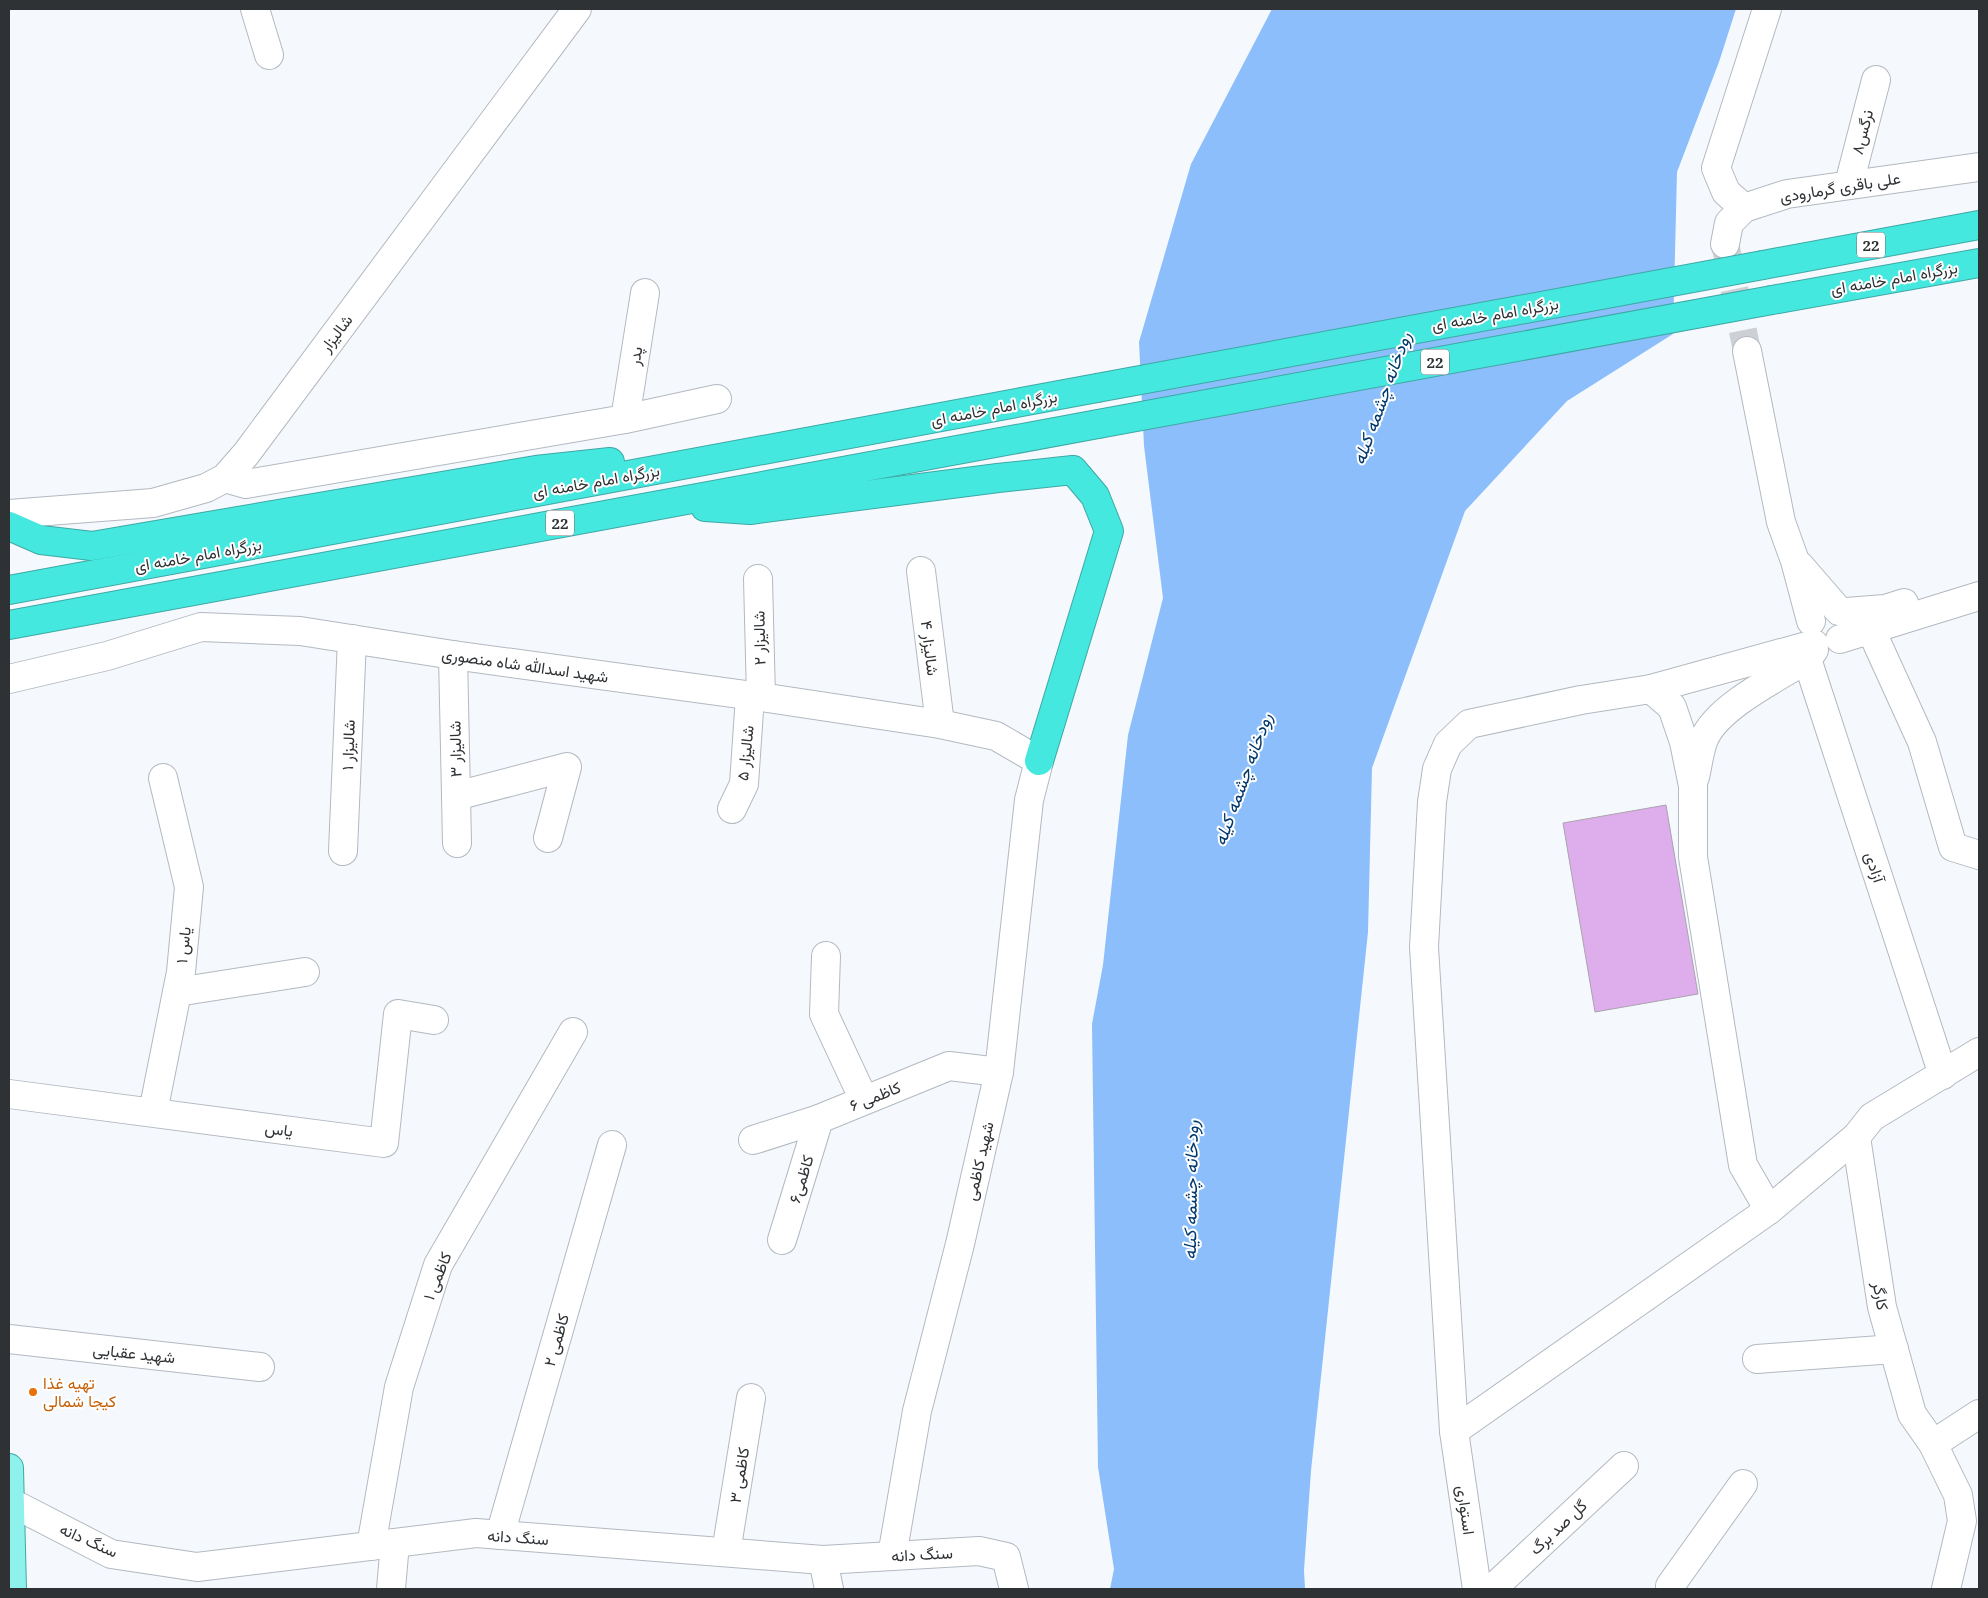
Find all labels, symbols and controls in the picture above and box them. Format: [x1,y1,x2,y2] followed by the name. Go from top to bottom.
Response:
[1846,107,1878,157] street label: نرگس۸
[1778,167,1902,207] street label: علی باقری گرمارودی
[1857,232,1885,258] road number: 22
[1829,256,1959,300] street label: بزرگراه امام خامنه ای
[1430,292,1560,336] street label: بزرگراه امام خامنه ای
[314,310,357,357] street label: شالیزار
[1346,328,1417,468] water label: رودخانه چشمه کیله
[622,345,648,368] street label: پدر
[1421,350,1449,374] road number: 22
[929,385,1059,431] street label: بزرگراه امام خامنه ای
[531,459,661,503] street label: بزرگراه امام خامنه ای
[546,510,574,536] road number: 22
[133,533,263,577] street label: بزرگراه امام خامنه ای
[748,611,770,665] street label: شالیزار ۲
[916,619,944,677] street label: شالیزار ۴
[440,642,610,688] street label: شهید اسدالله شاه منصوری
[1207,709,1278,849] water label: رودخانه چشمه کیله
[336,719,360,771] street label: شالیزار ۱
[444,720,466,778] street label: شالیزار ۳
[731,724,759,782] street label: شالیزار ۵
[1860,849,1891,886] street label: آزادی
[170,926,196,964] street label: یاس ۱
[846,1076,904,1116] street label: کاظمی ۶
[264,1116,294,1142] street label: یاس
[959,1119,999,1203] street label: شهید کاظمی
[1177,1120,1204,1260] water label: رودخانه چشمه کیله
[783,1152,819,1206] street label: کاظمی۶
[417,1249,457,1303] street label: کاظمی ۱
[1868,1279,1894,1312] street label: کارگر
[538,1311,574,1369] street label: کاظمی ۲
[92,1338,176,1368] street label: شهید عقبایی
[43,1372,116,1412] place label: تهیه غذا کیجا شمالی
[27,1386,39,1398] marker: تهیه غذا کیجا شمالی
[724,1446,754,1504] street label: کاظمی ۳
[1452,1484,1480,1536] street label: استواری
[1524,1495,1592,1559] street label: گل صد برگ
[56,1517,122,1563] street label: سنگ دانه
[487,1524,549,1550] street label: سنگ دانه
[891,1541,953,1567] street label: سنگ دانه

